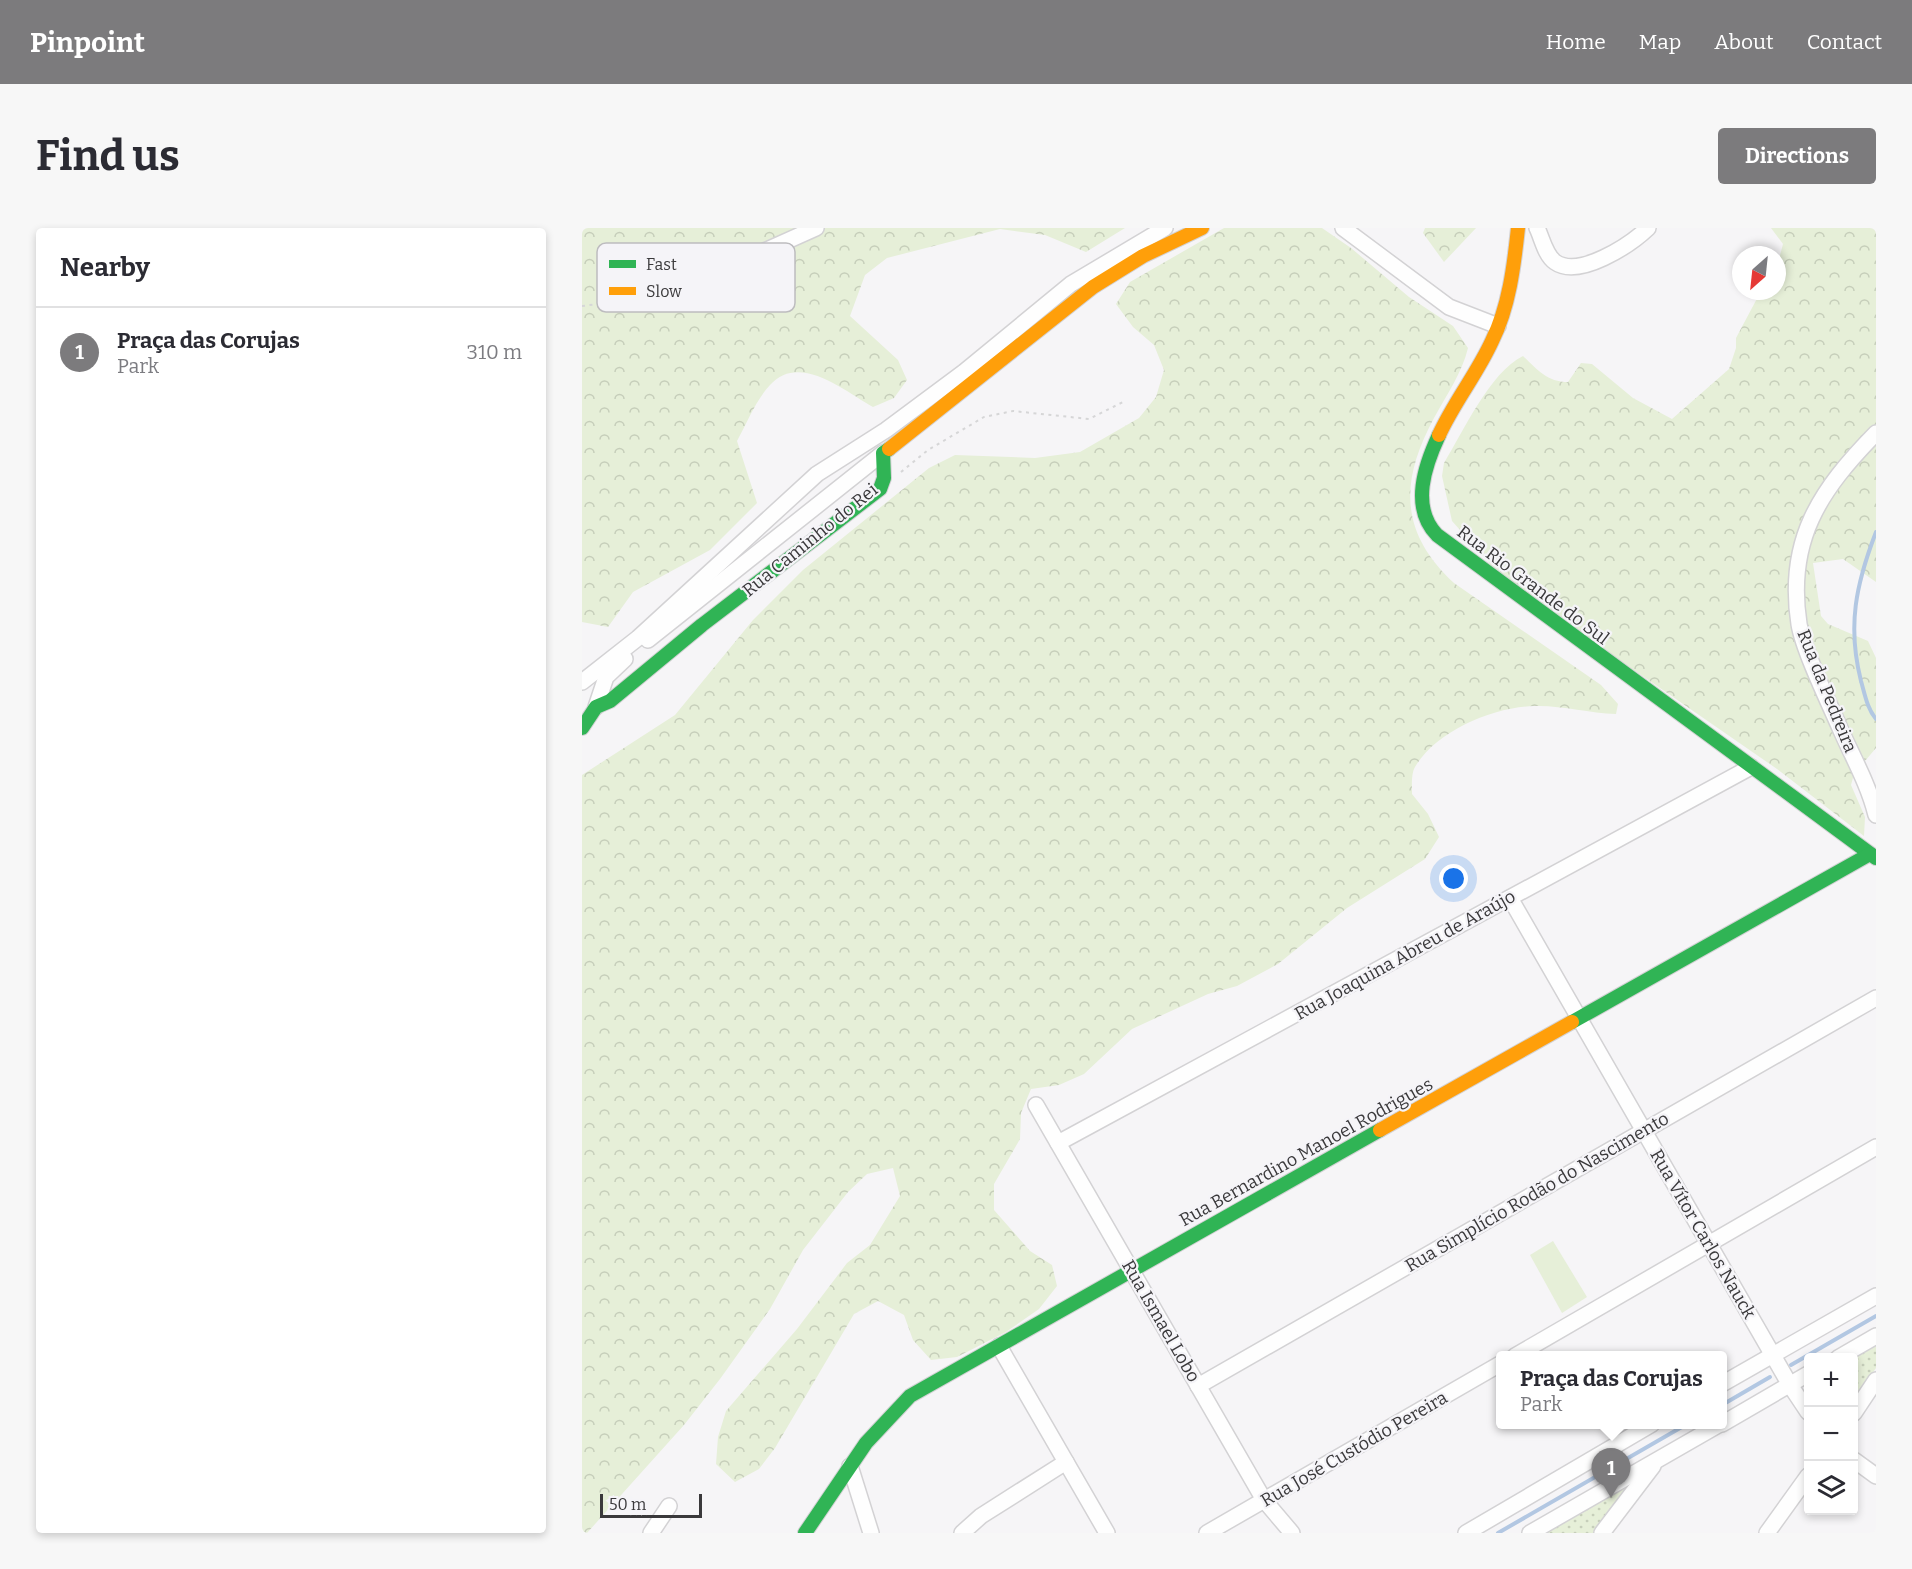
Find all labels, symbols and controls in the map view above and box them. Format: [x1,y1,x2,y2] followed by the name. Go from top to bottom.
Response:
[30,26,145,59] text: Pinpoint
[1546,29,1606,55] text: Home
[1639,29,1681,55] text: Map
[1714,29,1774,55] text: About
[1807,29,1882,55] text: Contact
[1718,128,1876,184] button: Directions
[36,131,180,181] text: Find us
[597,243,795,312] legend
[1732,246,1786,300] north arrow
[60,252,150,283] text: Nearby
[646,255,677,274] text: Fast
[646,282,682,301] text: Slow
[117,327,300,354] text: Praça das Corujas
[75,340,84,364] text: 1
[467,340,522,364] text: 310 m
[117,354,159,378] text: Park
[738,479,882,601] street label: Rua Caminho do Rei
[1453,521,1613,649] street label: Rua Rio Grande do Sul
[1792,626,1862,756] street label: Rua da Pedreira
[1439,864,1468,893] your location
[1291,885,1519,1025] street label: Rua Joaquina Abreu de Araújo
[1175,1073,1437,1231] street label: Rua Bernardino Manoel Rodrigues
[1401,1107,1673,1277] street label: Rua Simplício Rodão do Nascimento
[1645,1145,1761,1323] street label: Rua Vítor Carlos Nauck
[1117,1256,1205,1386] street label: Rua Ismael Lobo
[1496,1351,1727,1429] popup
[1804,1353,1858,1515] map controls
[1804,1353,1858,1407] button: +
[1520,1365,1703,1392] text: Praça das Corujas
[1257,1386,1451,1512] street label: Rua José Custódio Pereira
[1520,1392,1562,1416] text: Park
[1804,1407,1858,1461] button: −
[1592,1448,1630,1498] pin: 1
[1804,1461,1858,1515] button: layers
[600,1491,702,1518] scale bar
[609,1495,646,1514] text: 50 m

